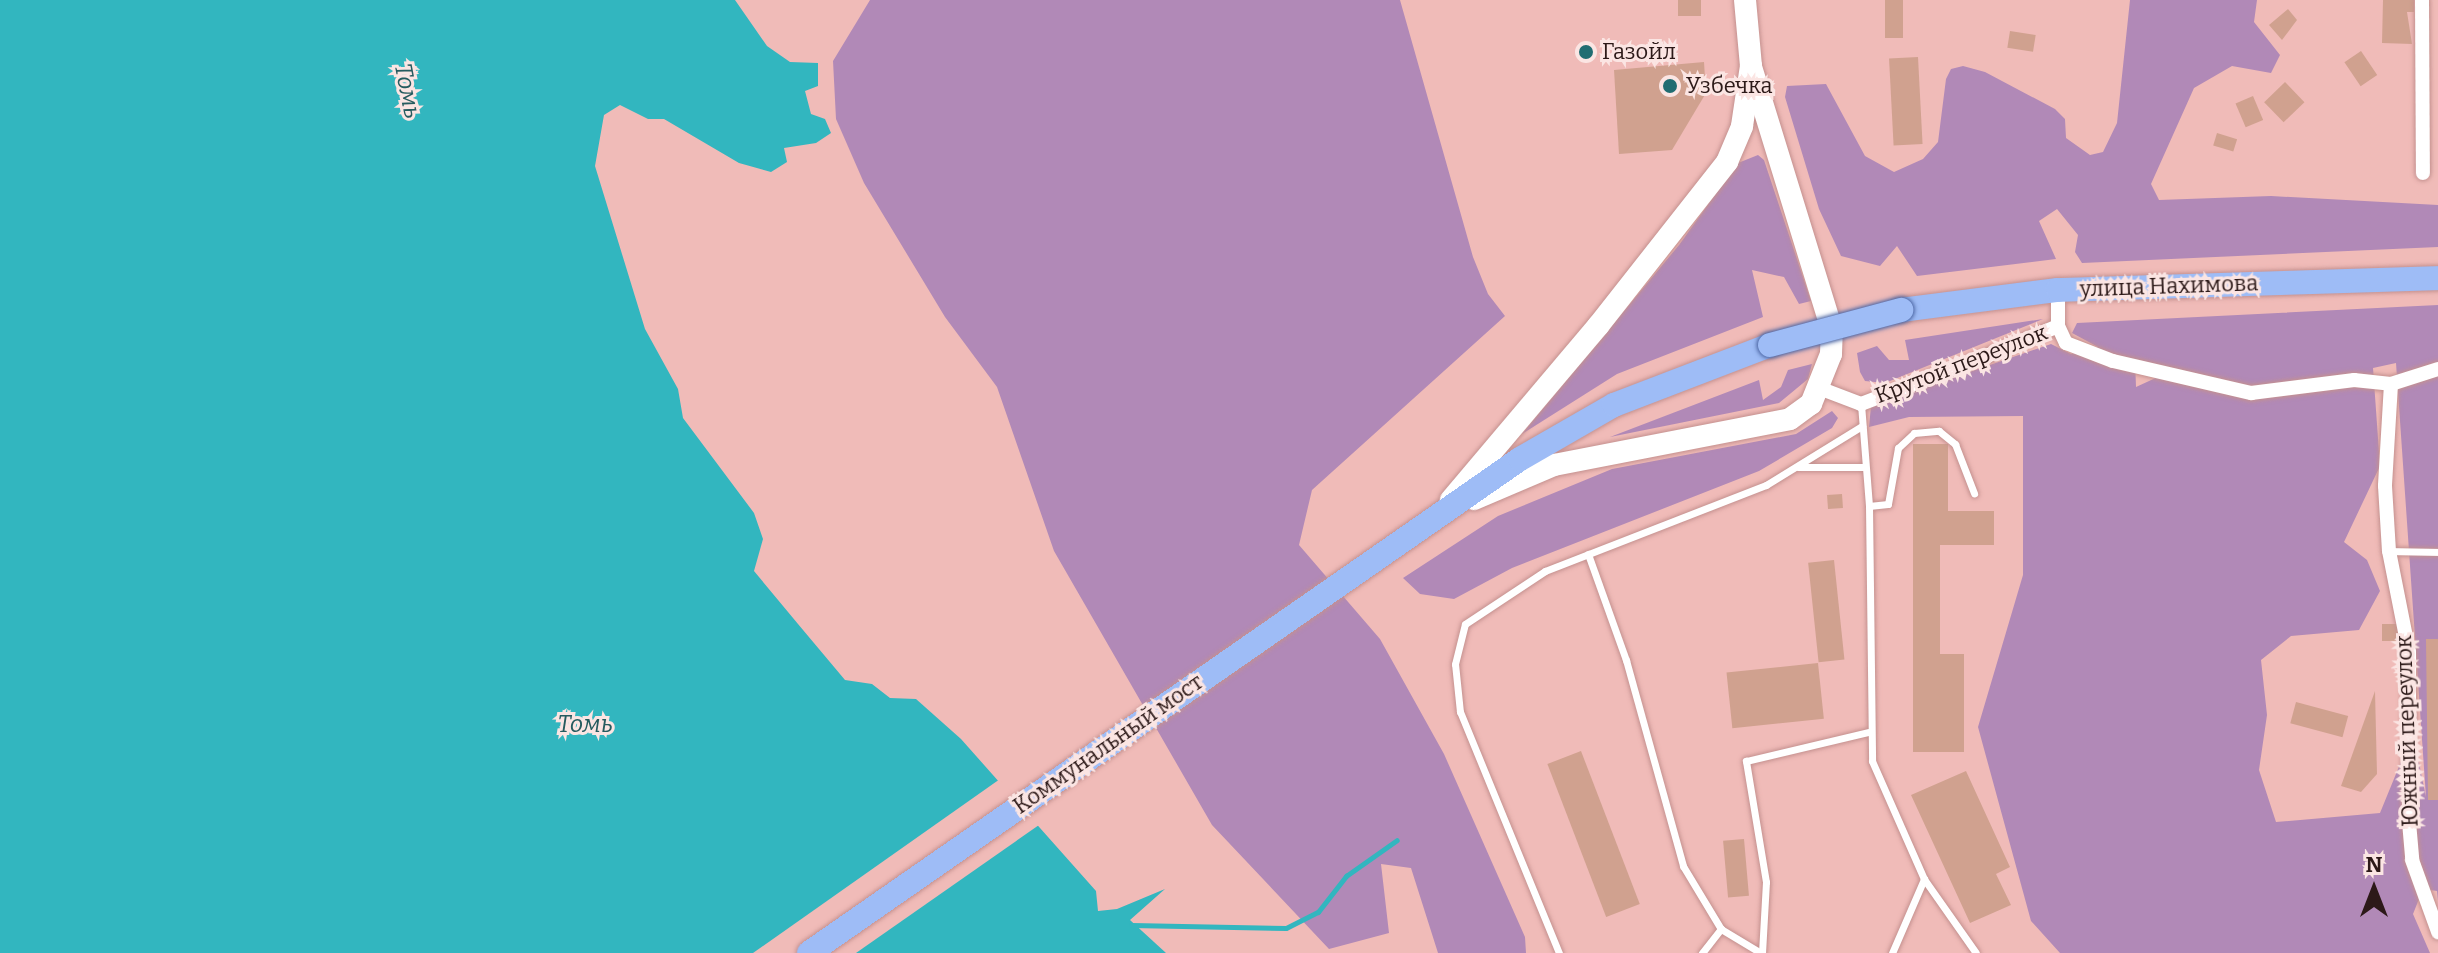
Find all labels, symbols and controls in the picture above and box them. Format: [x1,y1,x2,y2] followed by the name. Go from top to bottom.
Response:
[1602,39,1676,65] place label: Газойл
[1577,43,1595,61] marker: Газойл
[388,61,426,121] water label: Томь
[1686,73,1772,99] place label: Узбечка
[1661,77,1679,95] marker: Узбечка
[2079,270,2259,302] street label: улица Нахимова
[1871,319,2051,409] street label: Крутой переулок
[2390,635,2424,827] street label: Южный переулок
[1008,669,1208,819] street label: Коммунальный мост
[557,711,613,739] water label: Томь
[2334,849,2414,929] north arrow
[2366,851,2382,878] text: N

